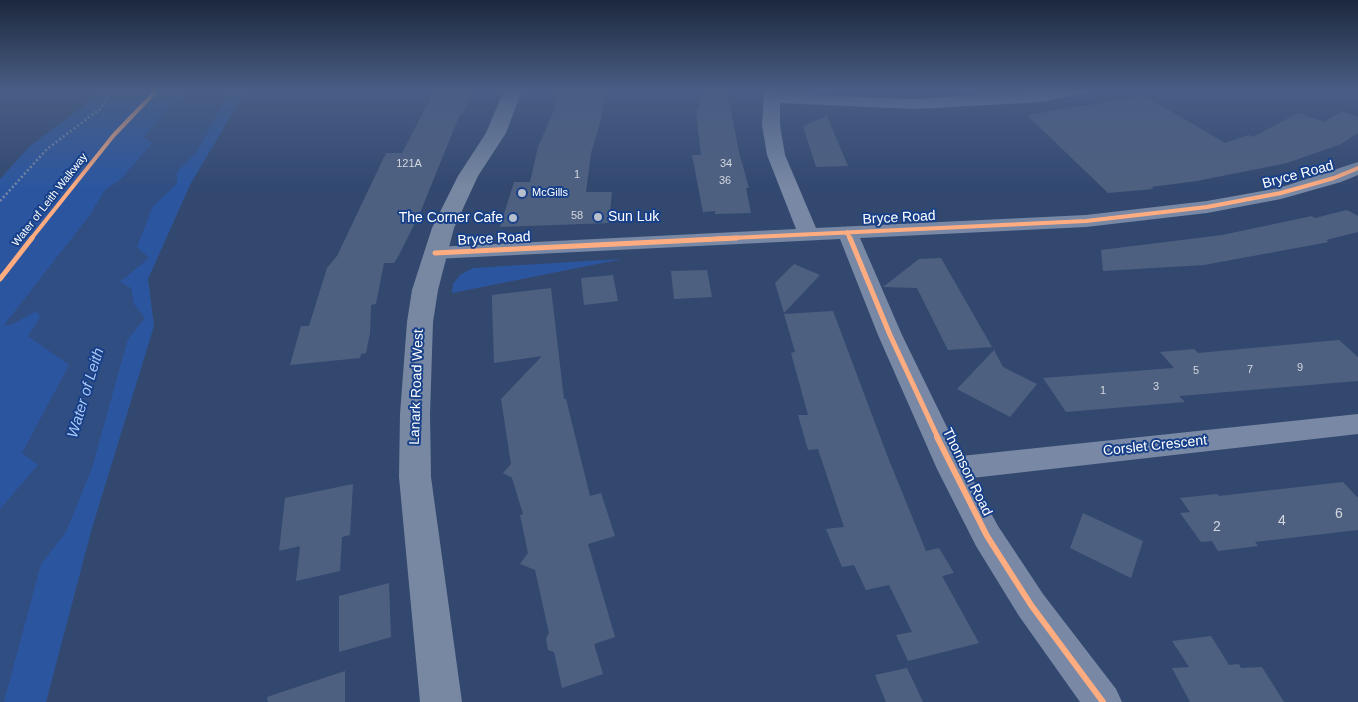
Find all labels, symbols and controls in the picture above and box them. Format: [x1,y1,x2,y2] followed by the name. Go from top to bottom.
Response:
[9,151,91,249] street label: Water of Leith Walkway
[396,157,422,171] house number: 121A
[720,157,732,171] house number: 34
[1260,157,1336,193] street label: Bryce Road
[574,168,580,182] house number: 1
[719,174,731,188] house number: 36
[532,186,568,200] place label: McGills
[516,187,528,199] marker: McGills
[862,208,936,228] street label: Bryce Road
[571,209,583,223] house number: 58
[608,209,659,225] place label: Sun Luk
[399,210,503,226] place label: The Corner Cafe
[592,211,604,223] marker: Sun Luk
[507,212,519,224] marker: The Corner Cafe
[457,229,531,249] street label: Bryce Road
[407,329,427,445] street label: Lanark Road West
[64,346,108,440] water label: Water of Leith
[1297,361,1303,375] house number: 9
[1247,363,1253,377] house number: 7
[1193,364,1199,378] house number: 5
[1153,380,1159,394] house number: 3
[1100,384,1106,398] house number: 1
[938,425,996,519] street label: Thomson Road
[1102,432,1208,460] street label: Corslet Crescent
[1335,506,1343,522] house number: 6
[1278,513,1286,529] house number: 4
[1213,519,1221,535] house number: 2

